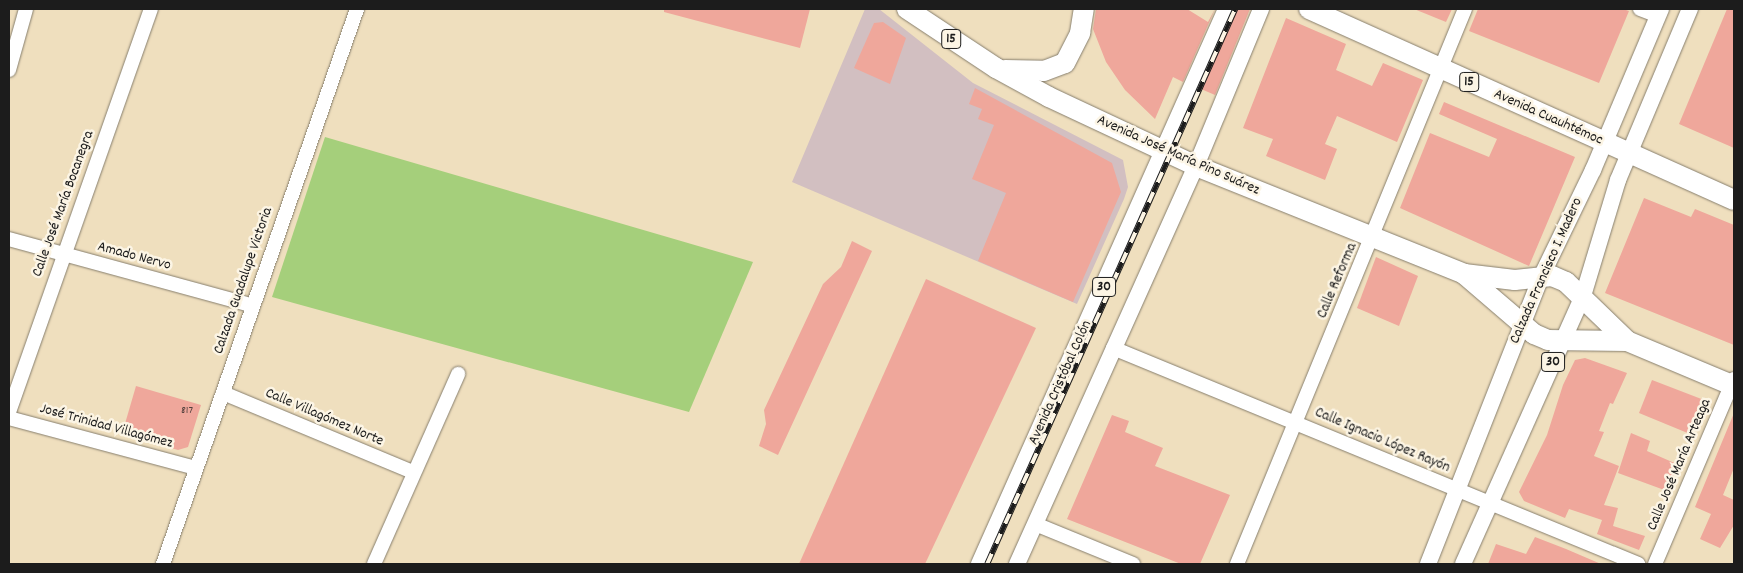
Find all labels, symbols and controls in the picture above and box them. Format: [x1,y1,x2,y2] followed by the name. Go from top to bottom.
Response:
[941,28,961,50] road number: 15
[1459,70,1479,94] road number: 15
[1491,86,1605,150] street label: Avenida Cuauhtémoc
[1094,112,1262,200] street label: Avenida José María Pino Suárez
[29,128,99,280] street label: Calle José María Bocanegra
[1507,195,1587,347] street label: Calzada Francisco I. Madero
[210,205,278,357] street label: Calzada Guadalupe Victoria
[95,239,173,275] street label: Amado Nervo
[1314,240,1362,322] street label: Calle Reforma
[1092,276,1116,298] road number: 30
[1025,318,1097,448] street label: Avenida Cristóbal Colón
[1540,351,1566,374] road number: 30
[262,385,386,451] street label: Calle Villagómez Norte
[1644,397,1716,533] street label: Calle José María Arteaga
[38,401,174,453] street label: José Trinidad Villagómez
[181,404,193,418] house number: 817
[1312,404,1452,478] street label: Calle Ignacio López Rayón

